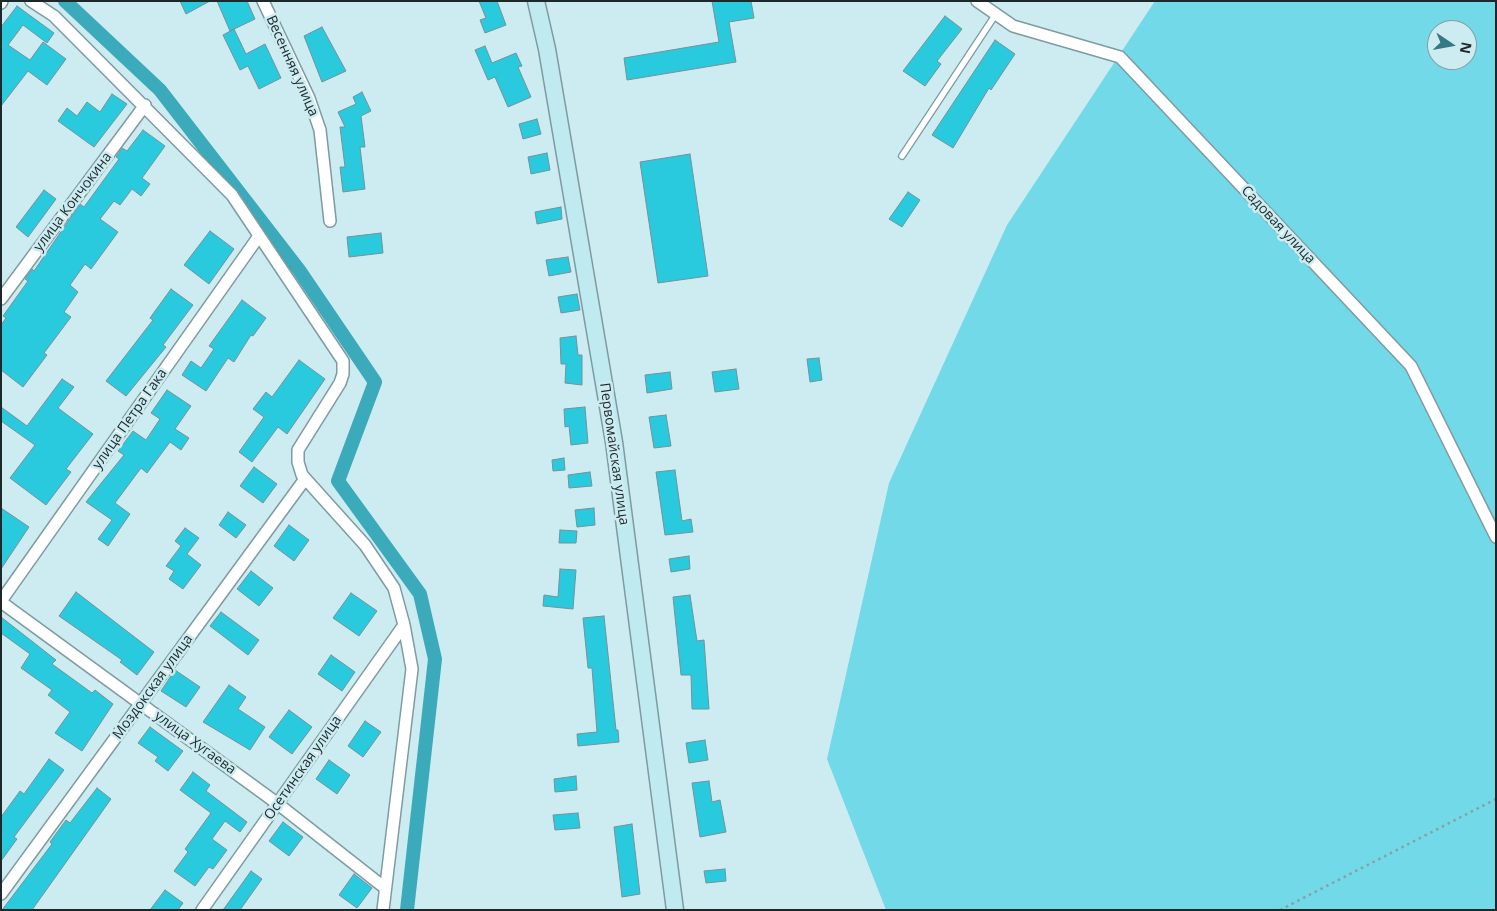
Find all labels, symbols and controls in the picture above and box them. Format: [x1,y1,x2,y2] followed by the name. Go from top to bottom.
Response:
[262,13,322,119] street label: Весенняя улица
[1427,20,1477,70] north arrow
[1456,40,1477,56] text: N
[30,149,116,255] street label: улица Кончокина
[1238,182,1318,268] street label: Садовая улица
[89,366,171,472] street label: улица Петра Гака
[596,382,632,526] street label: Первомайская улица
[109,631,197,743] street label: Моздокская улица
[151,708,239,778] street label: улица Хугаева
[261,713,345,823] street label: Осетинская улица

